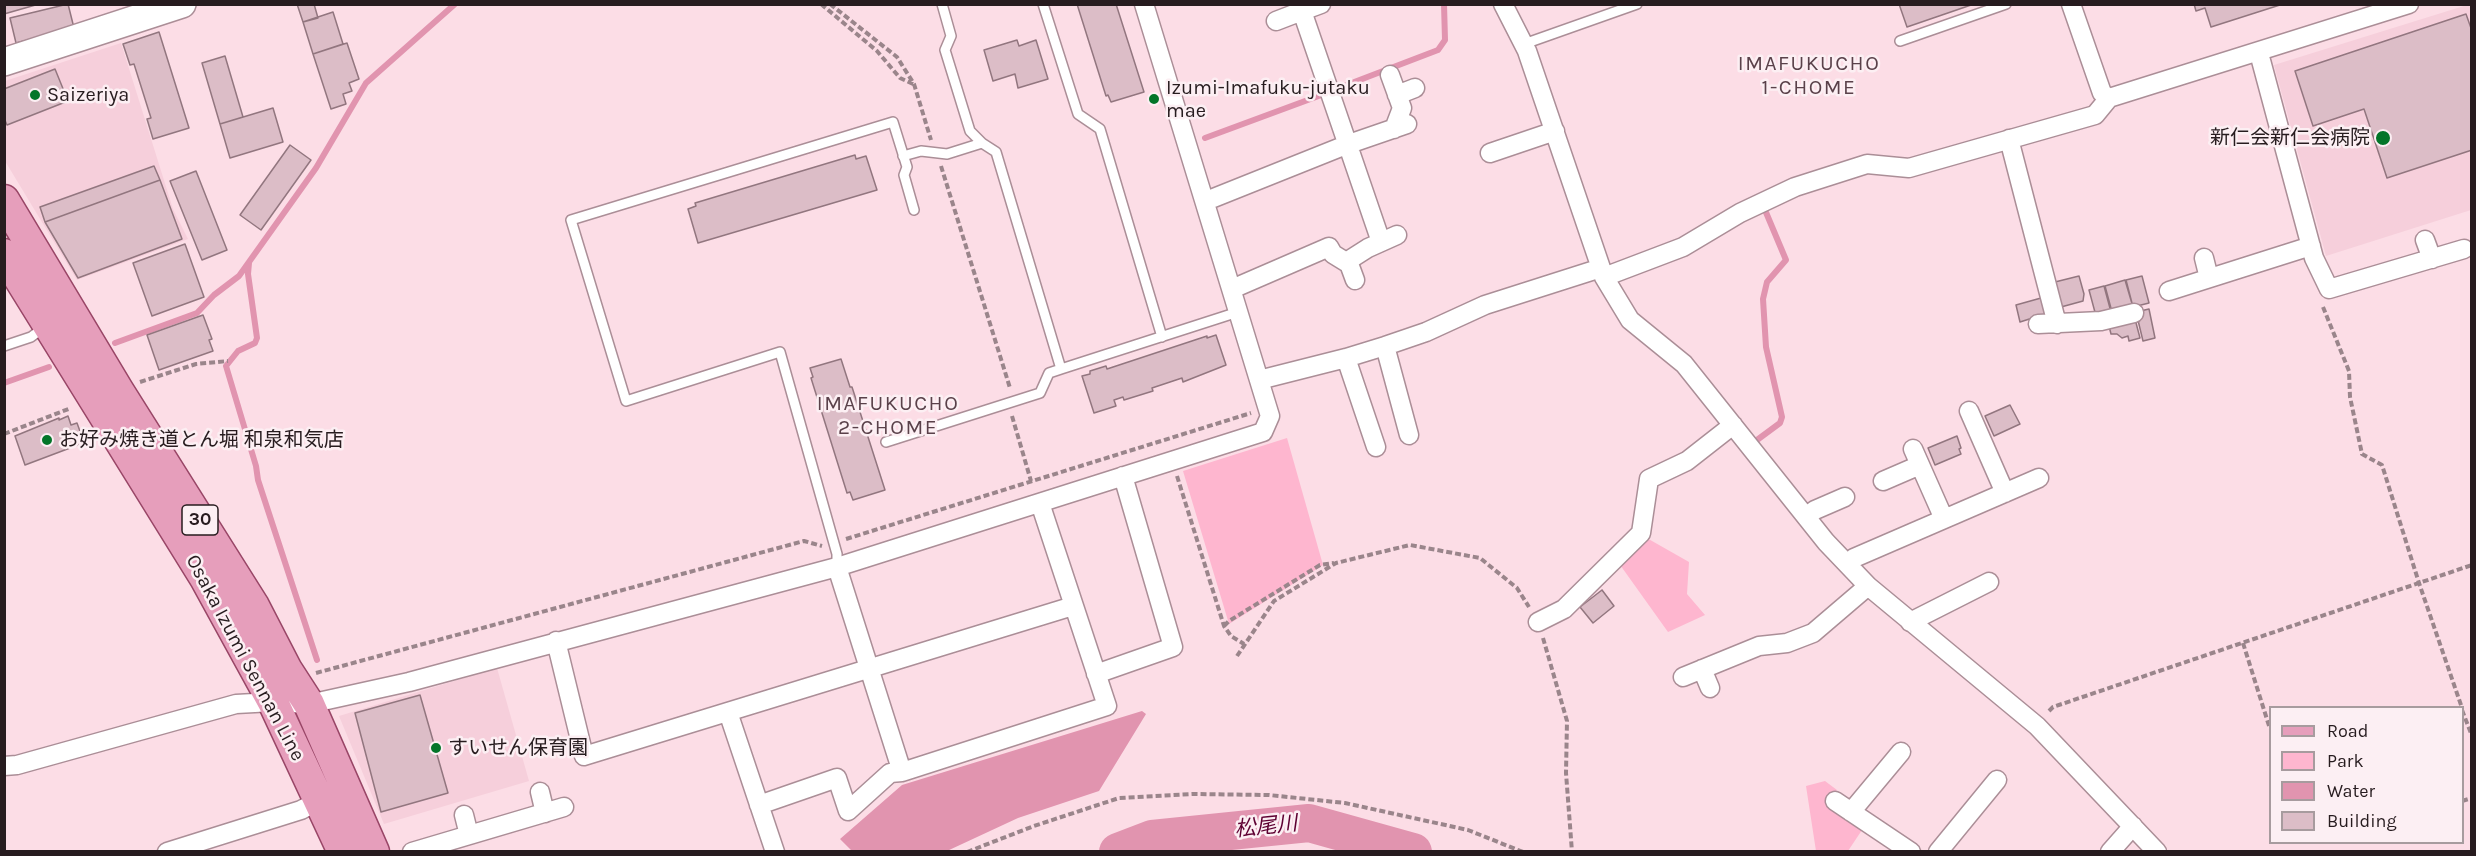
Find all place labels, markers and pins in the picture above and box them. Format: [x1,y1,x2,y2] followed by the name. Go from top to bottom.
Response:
[1166,76,1370,123] place label: Izumi-Imafuku-jutaku mae
[47,83,129,107] place label: Saizeriya
[28,88,42,102] marker: Saizeriya
[1147,92,1161,106] marker: Izumi-Imafuku-jutaku mae
[2210,126,2370,150] place label: 新仁会新仁会病院
[2374,129,2392,147] marker: 新仁会新仁会病院
[59,428,344,452] place label: お好み焼き道とん堀 和泉和気店
[40,433,54,447] marker: お好み焼き道とん堀 和泉和気店
[448,736,588,760] place label: すいせん保育園
[429,741,443,755] marker: すいせん保育園

